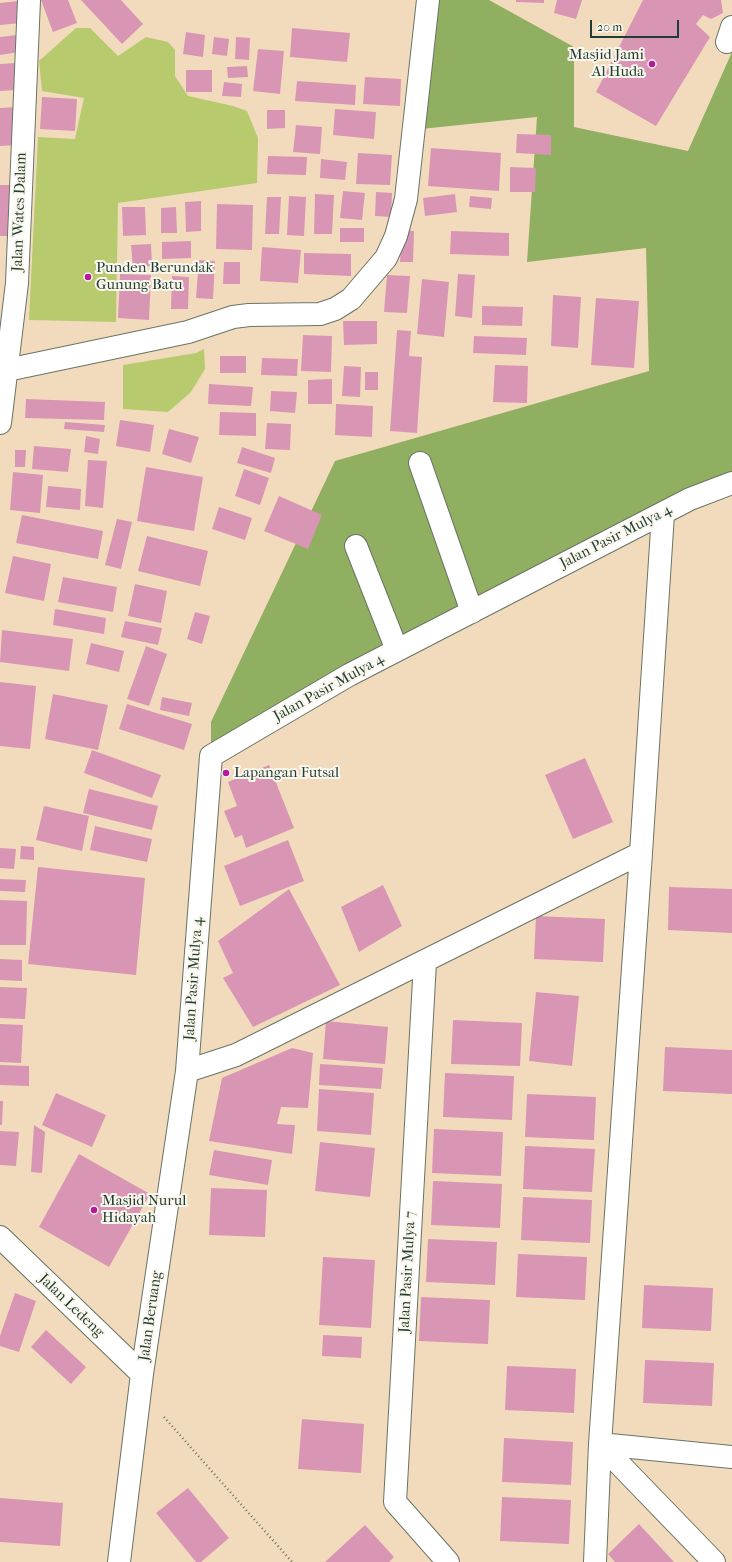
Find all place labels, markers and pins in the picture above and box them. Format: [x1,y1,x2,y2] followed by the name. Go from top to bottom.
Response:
[569,46,644,81] place label: Masjid Jami Al Huda
[647,59,657,69] marker: Masjid Jami Al Huda
[96,259,213,294] place label: Punden Berundak Gunung Batu
[83,272,93,282] marker: Punden Berundak Gunung Batu
[234,764,339,782] place label: Lapangan Futsal
[221,768,231,778] marker: Lapangan Futsal
[102,1192,186,1227] place label: Masjid Nurul Hidayah
[89,1205,99,1215] marker: Masjid Nurul Hidayah

